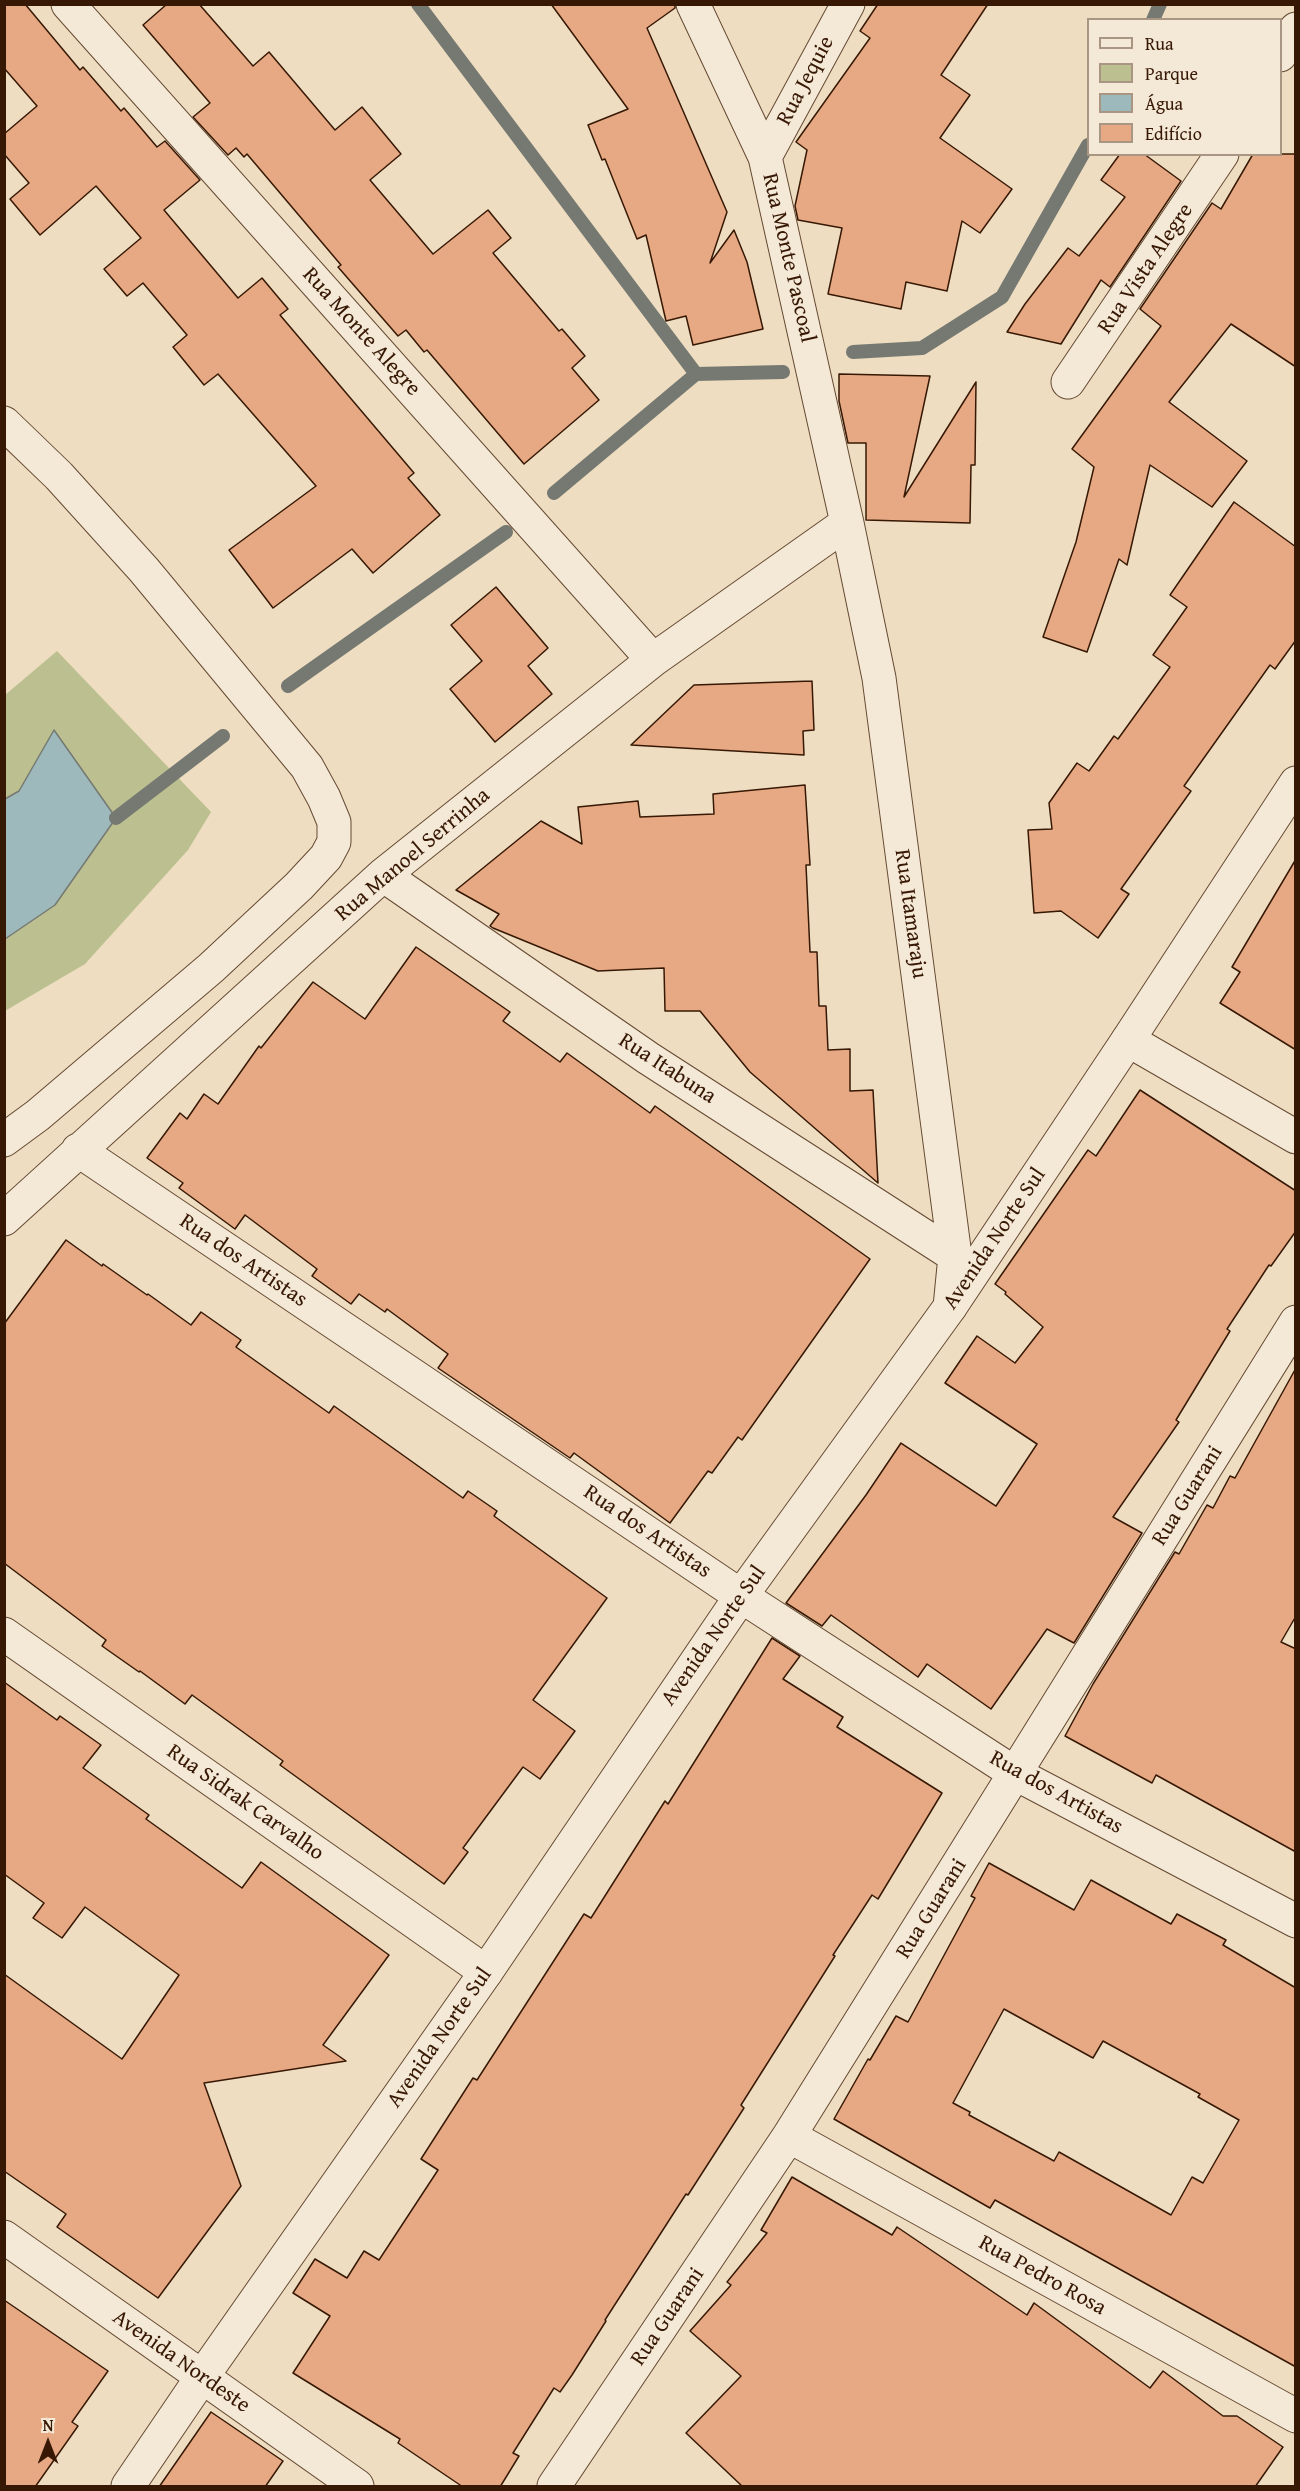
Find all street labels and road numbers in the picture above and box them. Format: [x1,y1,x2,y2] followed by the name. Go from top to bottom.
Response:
[772,32,840,130] street label: Rua Jequie
[756,171,820,345] street label: Rua Monte Pascoal
[1093,199,1199,339] street label: Rua Vista Alegre
[296,262,426,402] street label: Rua Monte Alegre
[330,783,496,927] street label: Rua Manoel Serrinha
[888,848,932,980] street label: Rua Itamaraju
[613,1028,721,1110] street label: Rua Itabuna
[938,1163,1052,1315] street label: Avenida Norte Sul
[174,1209,312,1313] street label: Rua dos Artistas
[1147,1441,1229,1551] street label: Rua Guarani
[578,1480,716,1584] street label: Rua dos Artistas
[656,1561,772,1711] street label: Avenida Norte Sul
[161,1739,329,1867] street label: Rua Sidrak Carvalho
[985,1745,1127,1841] street label: Rua dos Artistas
[891,1854,973,1964] street label: Rua Guarani
[382,1963,498,2113] street label: Avenida Norte Sul
[974,2230,1110,2322] street label: Rua Pedro Rosa
[626,2263,710,2371] street label: Rua Guarani
[107,2305,255,2419] street label: Avenida Nordeste

